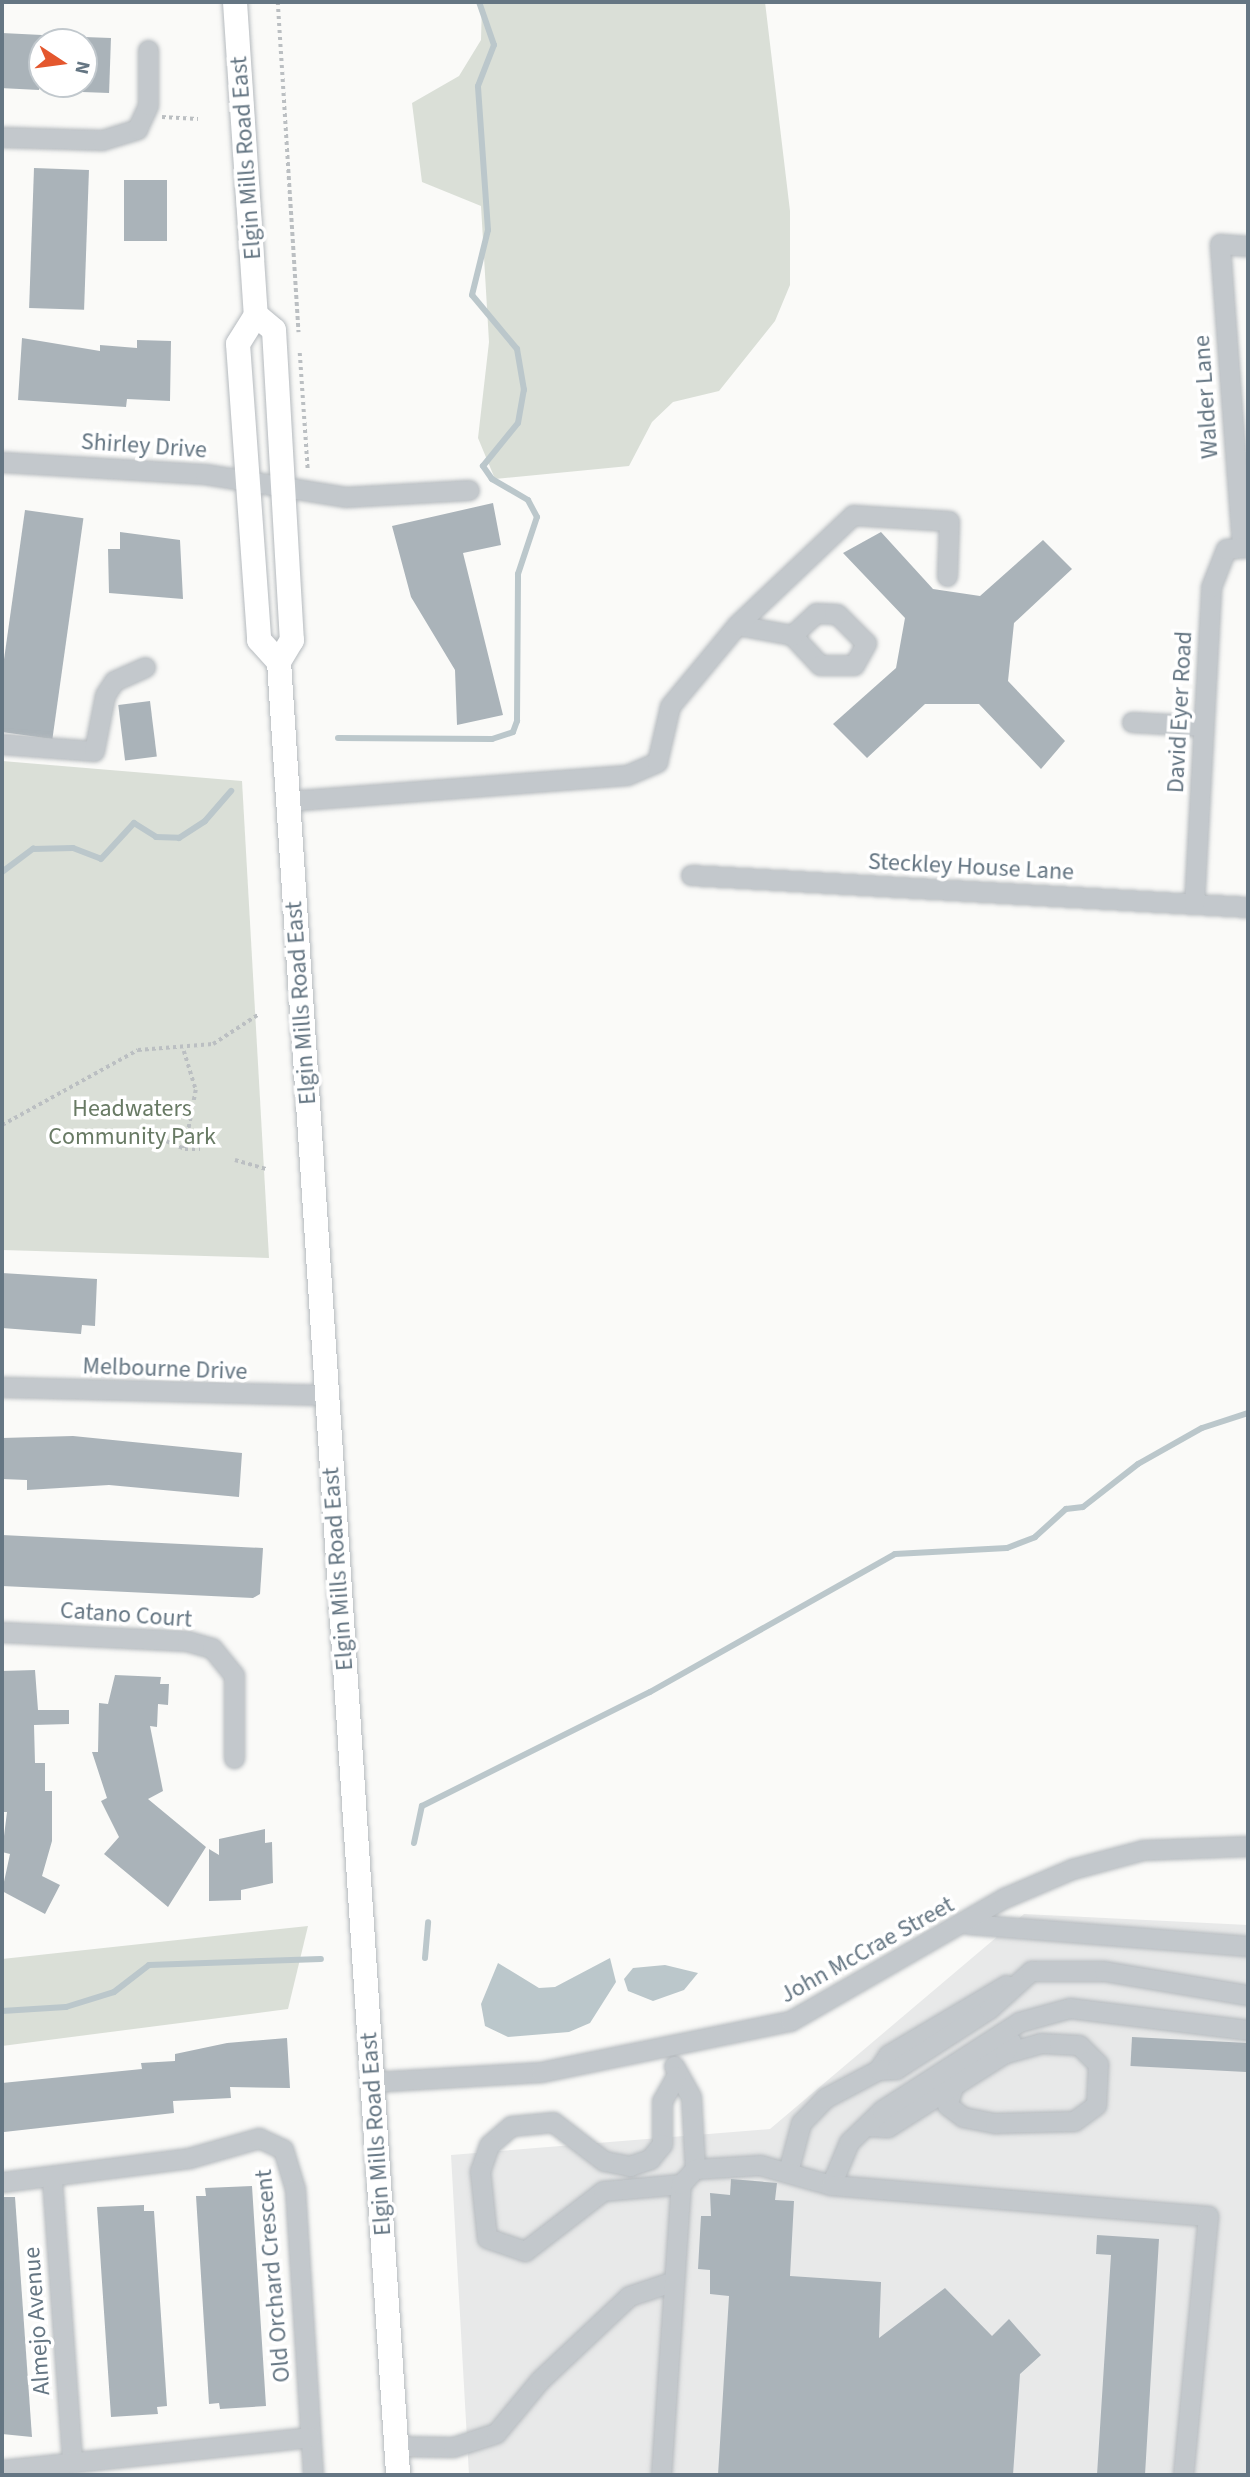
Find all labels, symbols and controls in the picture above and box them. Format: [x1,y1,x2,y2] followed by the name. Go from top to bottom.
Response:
[28,28,98,98] north arrow
[225,55,267,261] street label: Elgin Mills Road East
[67,58,97,77] text: N
[1187,334,1225,460] street label: Walder Lane
[80,427,208,465] street label: Shirley Drive
[1161,630,1199,794] street label: David Eyer Road
[867,847,1075,887] street label: Steckley House Lane
[280,900,322,1106] street label: Elgin Mills Road East
[48,1095,216,1151] park label: Headwaters Community Park
[82,1352,248,1386] street label: Melbourne Drive
[317,1466,359,1672] street label: Elgin Mills Road East
[59,1596,193,1634] street label: Catano Court
[775,1890,959,2010] street label: John McCrae Street
[355,2031,397,2237] street label: Elgin Mills Road East
[249,2168,297,2384] street label: Old Orchard Crescent
[17,2246,57,2396] street label: Almejo Avenue

